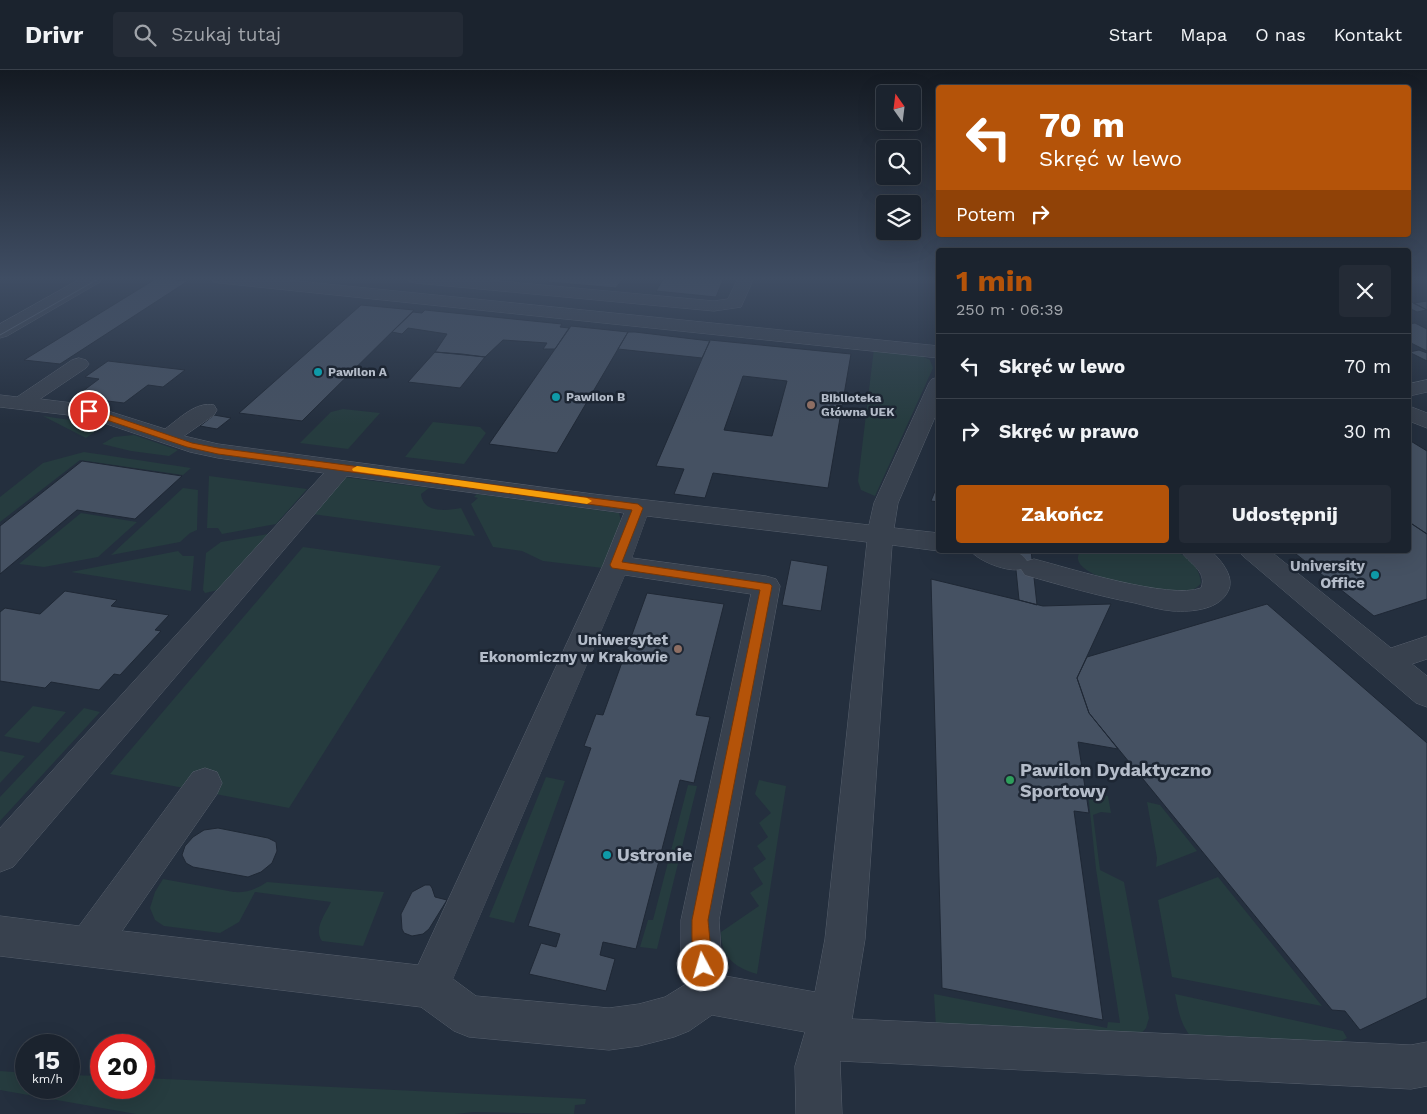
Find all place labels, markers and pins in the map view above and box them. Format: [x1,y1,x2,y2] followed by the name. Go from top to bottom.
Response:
[328,365,388,379] place label: Pawilon A
[312,366,324,378] marker: Pawilon A
[68,390,110,432] pin
[566,390,625,404] place label: Pawilon B
[550,391,562,403] marker: Pawilon B
[821,391,895,419] place label: Biblioteka Główna UEK
[805,399,817,411] marker: Biblioteka Główna UEK
[1290,557,1366,592] place label: University Office
[1369,569,1381,581] marker: University Office
[479,631,668,666] place label: Uniwersytet Ekonomiczny w Krakowie
[672,643,684,655] marker: Uniwersytet Ekonomiczny w Krakowie
[1020,759,1212,801] place label: Pawilon Dydaktyczno Sportowy
[1004,774,1016,786] marker: Pawilon Dydaktyczno Sportowy
[617,844,692,865] place label: Ustronie
[601,849,613,861] marker: Ustronie

